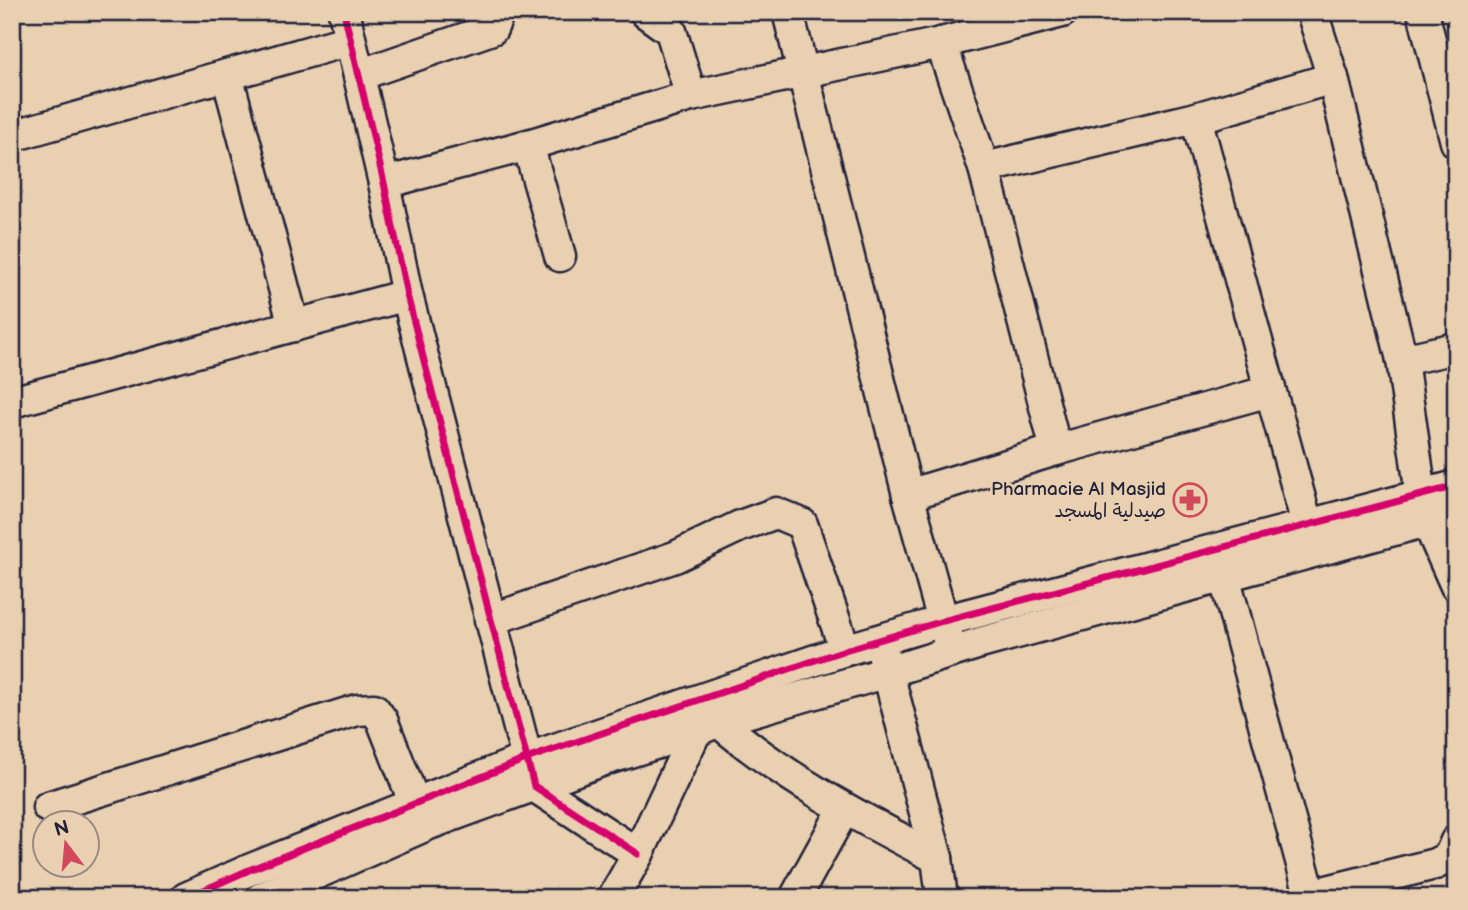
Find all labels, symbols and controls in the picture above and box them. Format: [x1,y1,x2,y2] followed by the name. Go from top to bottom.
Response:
[991,478,1166,523] place label: Pharmacie Al Masjid صيدلية المسجد
[1171,481,1209,519] pharmacy icon: Pharmacie Al Masjid صيدلية المسجد
[32,808,102,878] north arrow
[52,816,72,842] text: N

